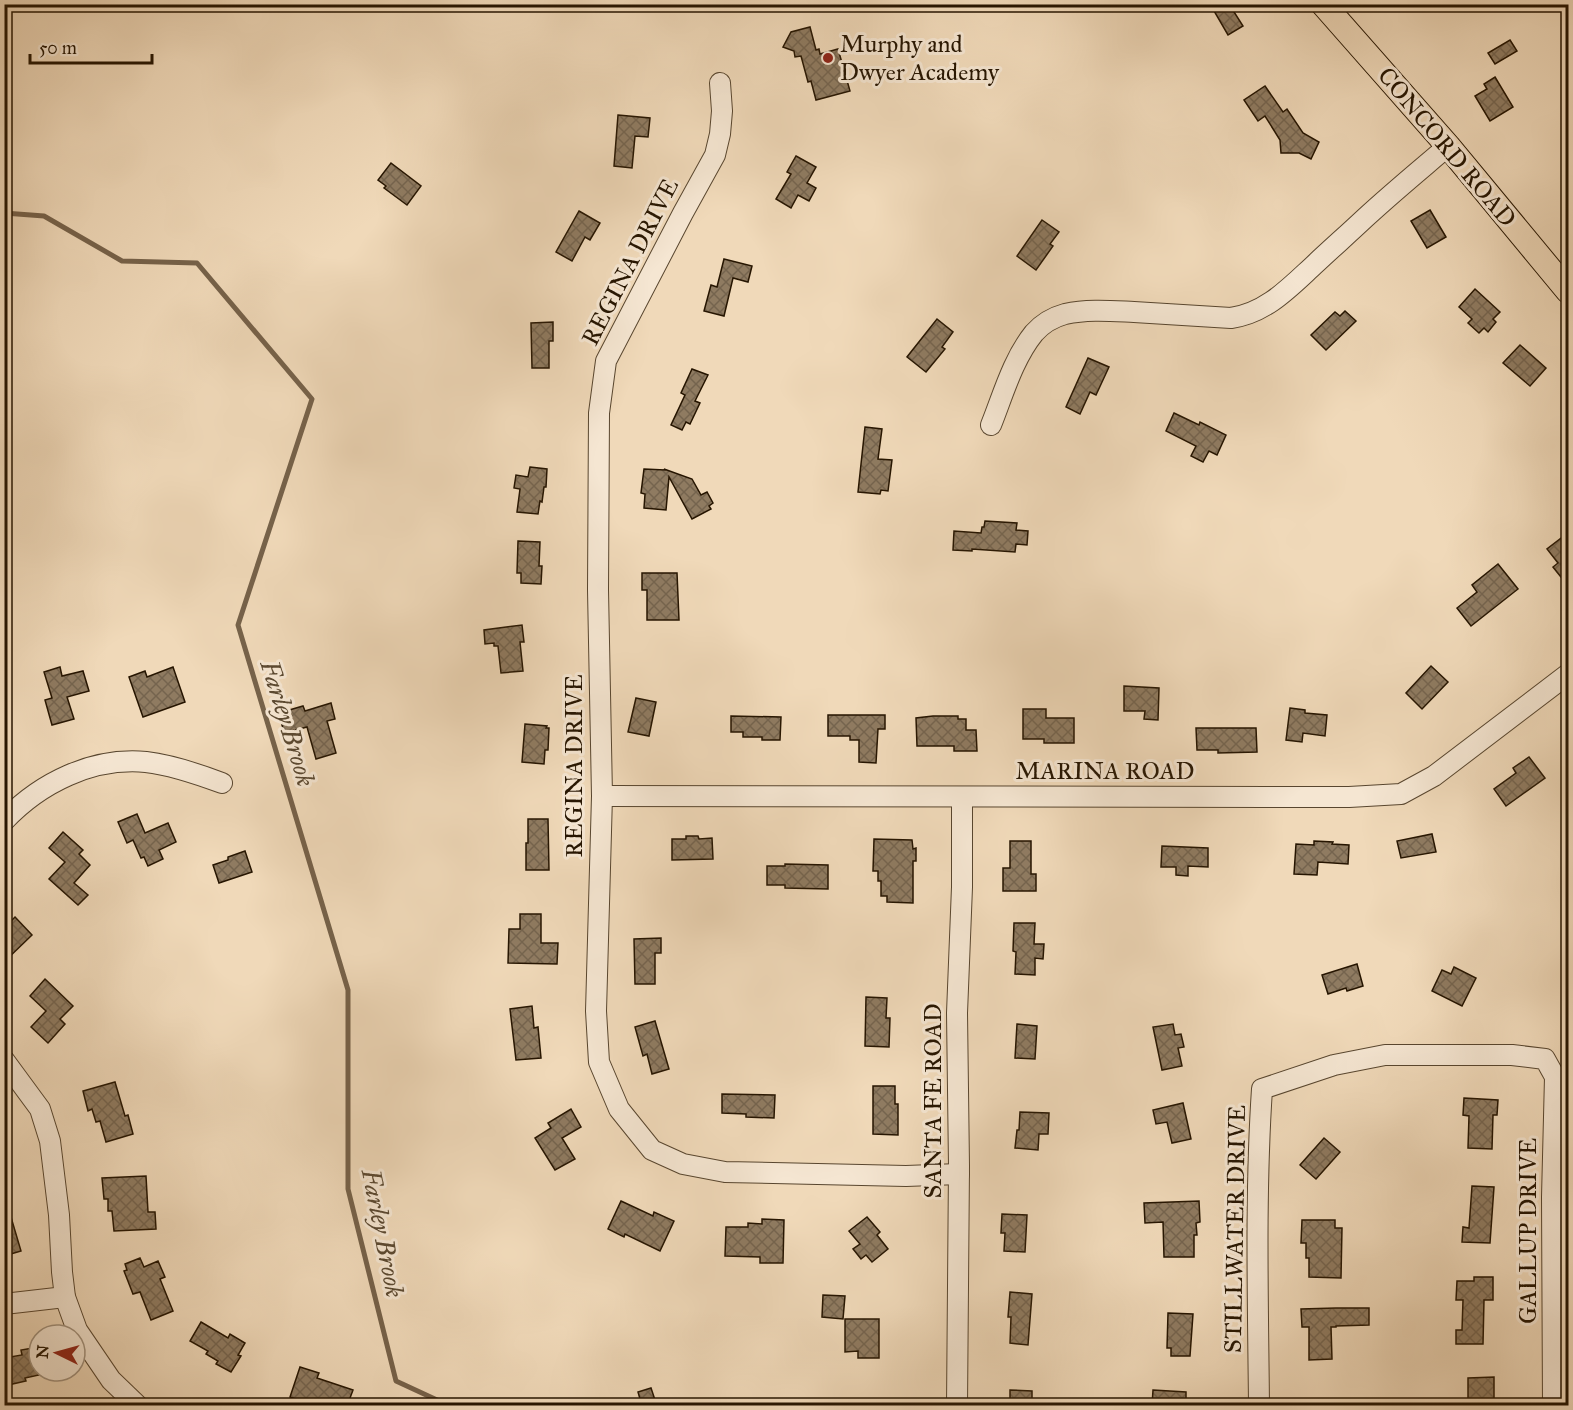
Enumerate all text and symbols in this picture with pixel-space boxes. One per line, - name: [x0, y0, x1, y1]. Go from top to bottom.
- scale bar: [30, 27, 152, 65]
- place label: Murphy and Dwyer Academy: [840, 29, 1000, 87]
- text: 50 m: [39, 37, 77, 59]
- marker: Murphy and Dwyer Academy: [821, 51, 835, 65]
- street label: CONCORD ROAD: [1371, 61, 1523, 233]
- street label: REGINA DRIVE: [575, 174, 685, 350]
- water label: Farley Brook: [253, 655, 322, 790]
- street label: REGINA DRIVE: [559, 674, 589, 858]
- street label: MARINA ROAD: [1015, 756, 1195, 786]
- street label: SANTA FE ROAD: [918, 1003, 948, 1199]
- street label: STILLWATER DRIVE: [1218, 1105, 1252, 1353]
- street label: GALLUP DRIVE: [1513, 1138, 1543, 1324]
- water label: Farley Brook: [355, 1165, 411, 1300]
- north arrow: [27, 1323, 87, 1383]
- text: N: [32, 1344, 53, 1359]

